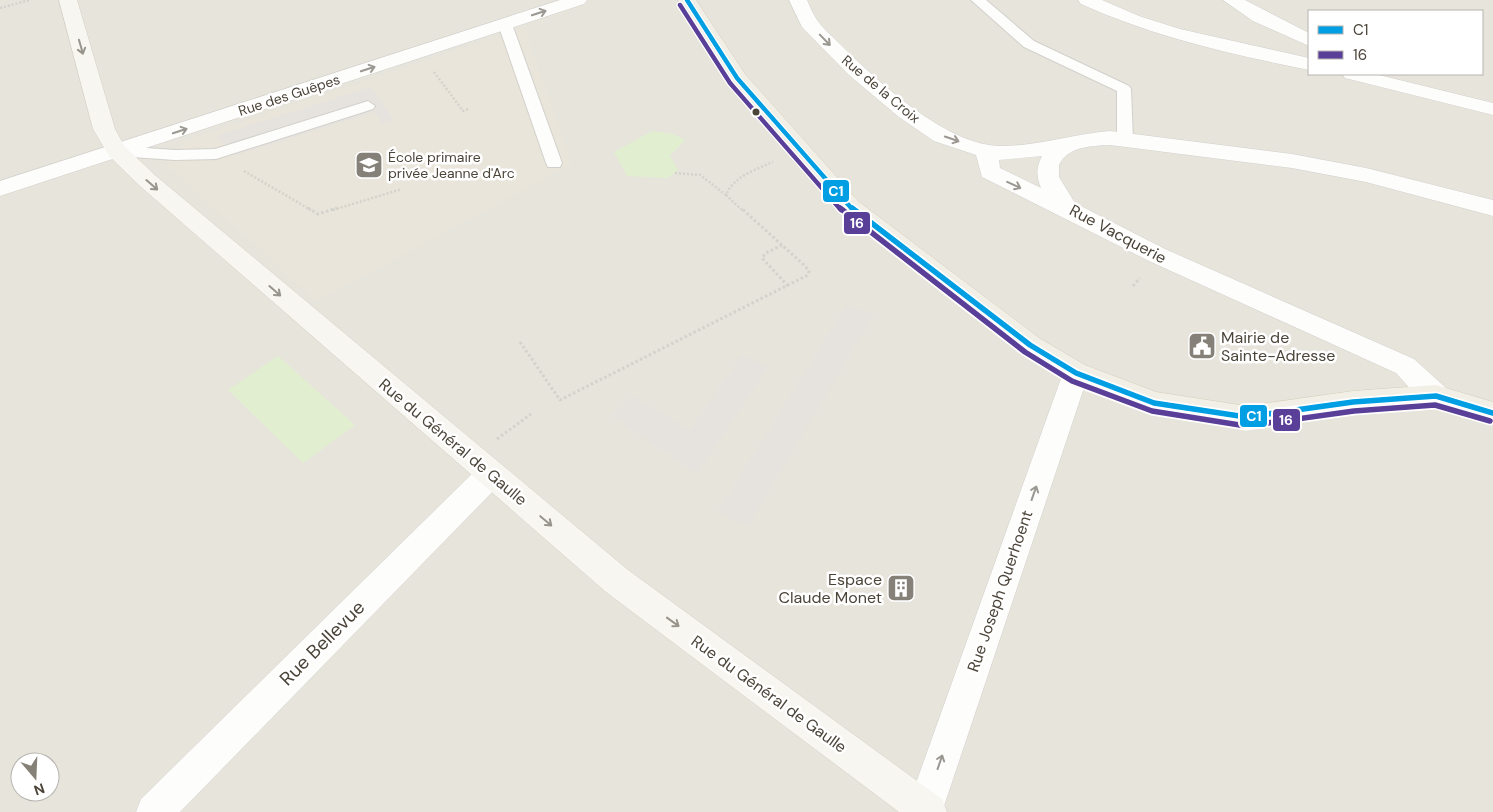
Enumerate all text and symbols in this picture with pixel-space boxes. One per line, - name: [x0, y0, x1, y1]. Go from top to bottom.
- one-way arrow: [531, 8, 546, 17]
- legend: [1308, 10, 1483, 75]
- text: C1: [1353, 20, 1368, 40]
- one-way arrow: [819, 33, 831, 46]
- one-way arrow: [76, 39, 86, 55]
- text: 16: [1353, 45, 1367, 65]
- street label: Rue de la Croix: [838, 51, 924, 127]
- one-way arrow: [360, 64, 375, 73]
- street label: Rue des Guêpes: [236, 70, 342, 120]
- unlabelled marker: [751, 107, 761, 117]
- one-way arrow: [172, 125, 188, 135]
- one-way arrow: [944, 135, 960, 145]
- place label: École primaire privée Jeanne d'Arc: [388, 148, 515, 182]
- school or university icon: École primaire privée Jeanne d'Arc: [354, 150, 384, 180]
- one-way arrow: [145, 179, 158, 190]
- line badge: C1: [822, 179, 850, 203]
- one-way arrow: [1006, 180, 1021, 190]
- text: C1: [828, 182, 844, 200]
- street label: Rue Vacquerie: [1066, 200, 1170, 268]
- line badge: 16: [843, 211, 871, 235]
- text: 16: [850, 214, 864, 232]
- one-way arrow: [269, 285, 282, 297]
- place label: Mairie de Sainte-Adresse: [1221, 327, 1335, 366]
- public building icon: Mairie de Sainte-Adresse: [1187, 331, 1217, 361]
- street label: Rue du Général de Gaulle: [375, 374, 531, 510]
- line badge: C1: [1239, 404, 1268, 428]
- text: C1: [1246, 407, 1262, 425]
- line badge: 16: [1272, 408, 1301, 432]
- text: 16: [1279, 411, 1293, 429]
- one-way arrow: [1030, 486, 1039, 502]
- street label: Rue Joseph Querhoent: [962, 507, 1038, 675]
- one-way arrow: [539, 515, 552, 526]
- place label: Espace Claude Monet: [778, 569, 882, 608]
- building icon: Espace Claude Monet: [886, 573, 916, 603]
- street label: Rue Bellevue: [274, 595, 370, 691]
- one-way arrow: [666, 617, 680, 627]
- street label: Rue du Général de Gaulle: [687, 631, 851, 757]
- north arrow: [10, 752, 60, 802]
- one-way arrow: [936, 755, 946, 771]
- text: N: [31, 779, 47, 799]

